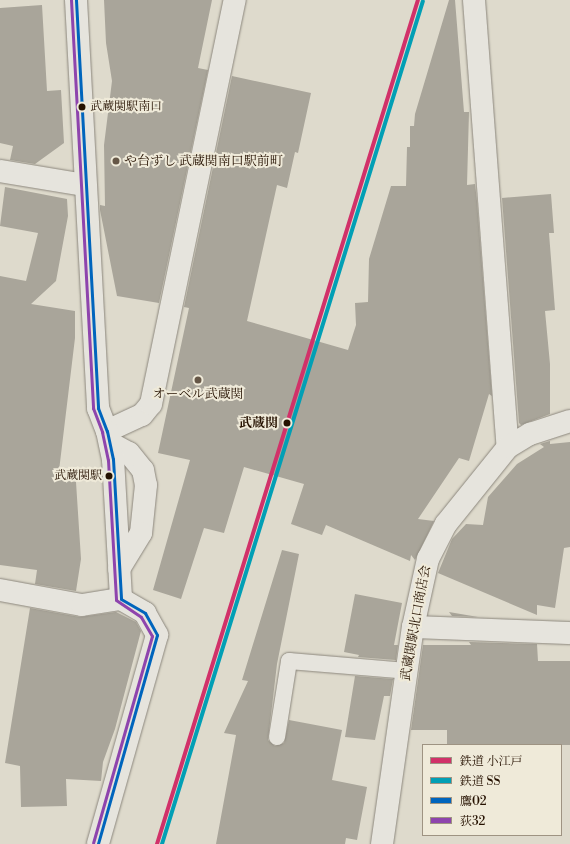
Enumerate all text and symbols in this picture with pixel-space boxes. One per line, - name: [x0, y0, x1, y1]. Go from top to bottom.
- place label: 武蔵関駅南口: [90, 100, 162, 114]
- marker: 武蔵関駅南口: [77, 102, 87, 112]
- place label: や台ずし 武蔵関南口駅前町: [124, 153, 283, 169]
- marker: や台ずし 武蔵関南口駅前町: [111, 156, 121, 166]
- marker: オーベル武蔵関: [193, 375, 203, 385]
- place label: オーベル武蔵関: [153, 386, 243, 402]
- place label: 武蔵関: [239, 415, 278, 431]
- marker: 武蔵関: [281, 417, 293, 429]
- place label: 武蔵関駅: [54, 469, 102, 483]
- marker: 武蔵関駅: [104, 471, 114, 481]
- street label: 武蔵関駅北口商店会: [398, 564, 434, 682]
- legend: [422, 744, 562, 836]
- text: 鉄道 小江戸: [460, 754, 522, 769]
- text: 鉄道 SS: [460, 774, 500, 789]
- text: 鷹02: [460, 794, 487, 809]
- text: 荻32: [460, 814, 485, 829]

